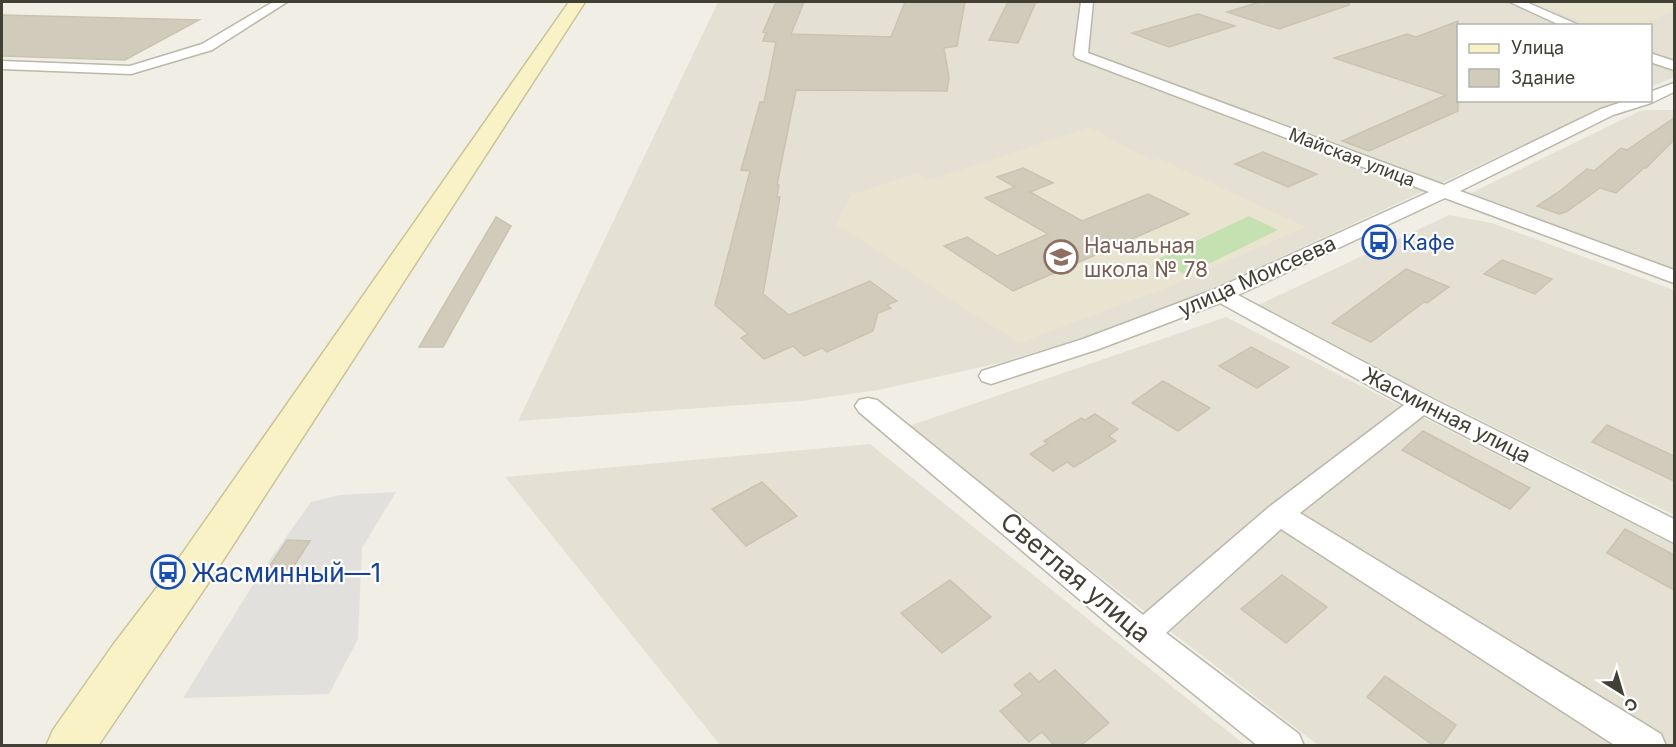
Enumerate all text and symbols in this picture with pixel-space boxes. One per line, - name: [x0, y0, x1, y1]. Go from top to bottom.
- legend: [1457, 24, 1652, 102]
- text: Улица: [1511, 37, 1564, 58]
- text: Здание: [1511, 67, 1575, 88]
- street label: Майская улица: [1286, 123, 1418, 191]
- bus stop icon: Кафе: [1361, 224, 1397, 260]
- street label: улица Моисеева: [1174, 230, 1340, 322]
- place label: Кафе: [1402, 230, 1455, 255]
- place label: Начальная школа № 78: [1084, 233, 1208, 282]
- school or university icon: Начальная школа № 78: [1043, 239, 1079, 275]
- street label: Жасминная улица: [1359, 362, 1535, 468]
- street label: Светлая улица: [995, 505, 1157, 649]
- bus stop icon: Жасминный—1: [150, 554, 186, 590]
- place label: Жасминный—1: [191, 557, 381, 588]
- north arrow: [1592, 663, 1652, 723]
- text: С: [1620, 693, 1642, 717]

